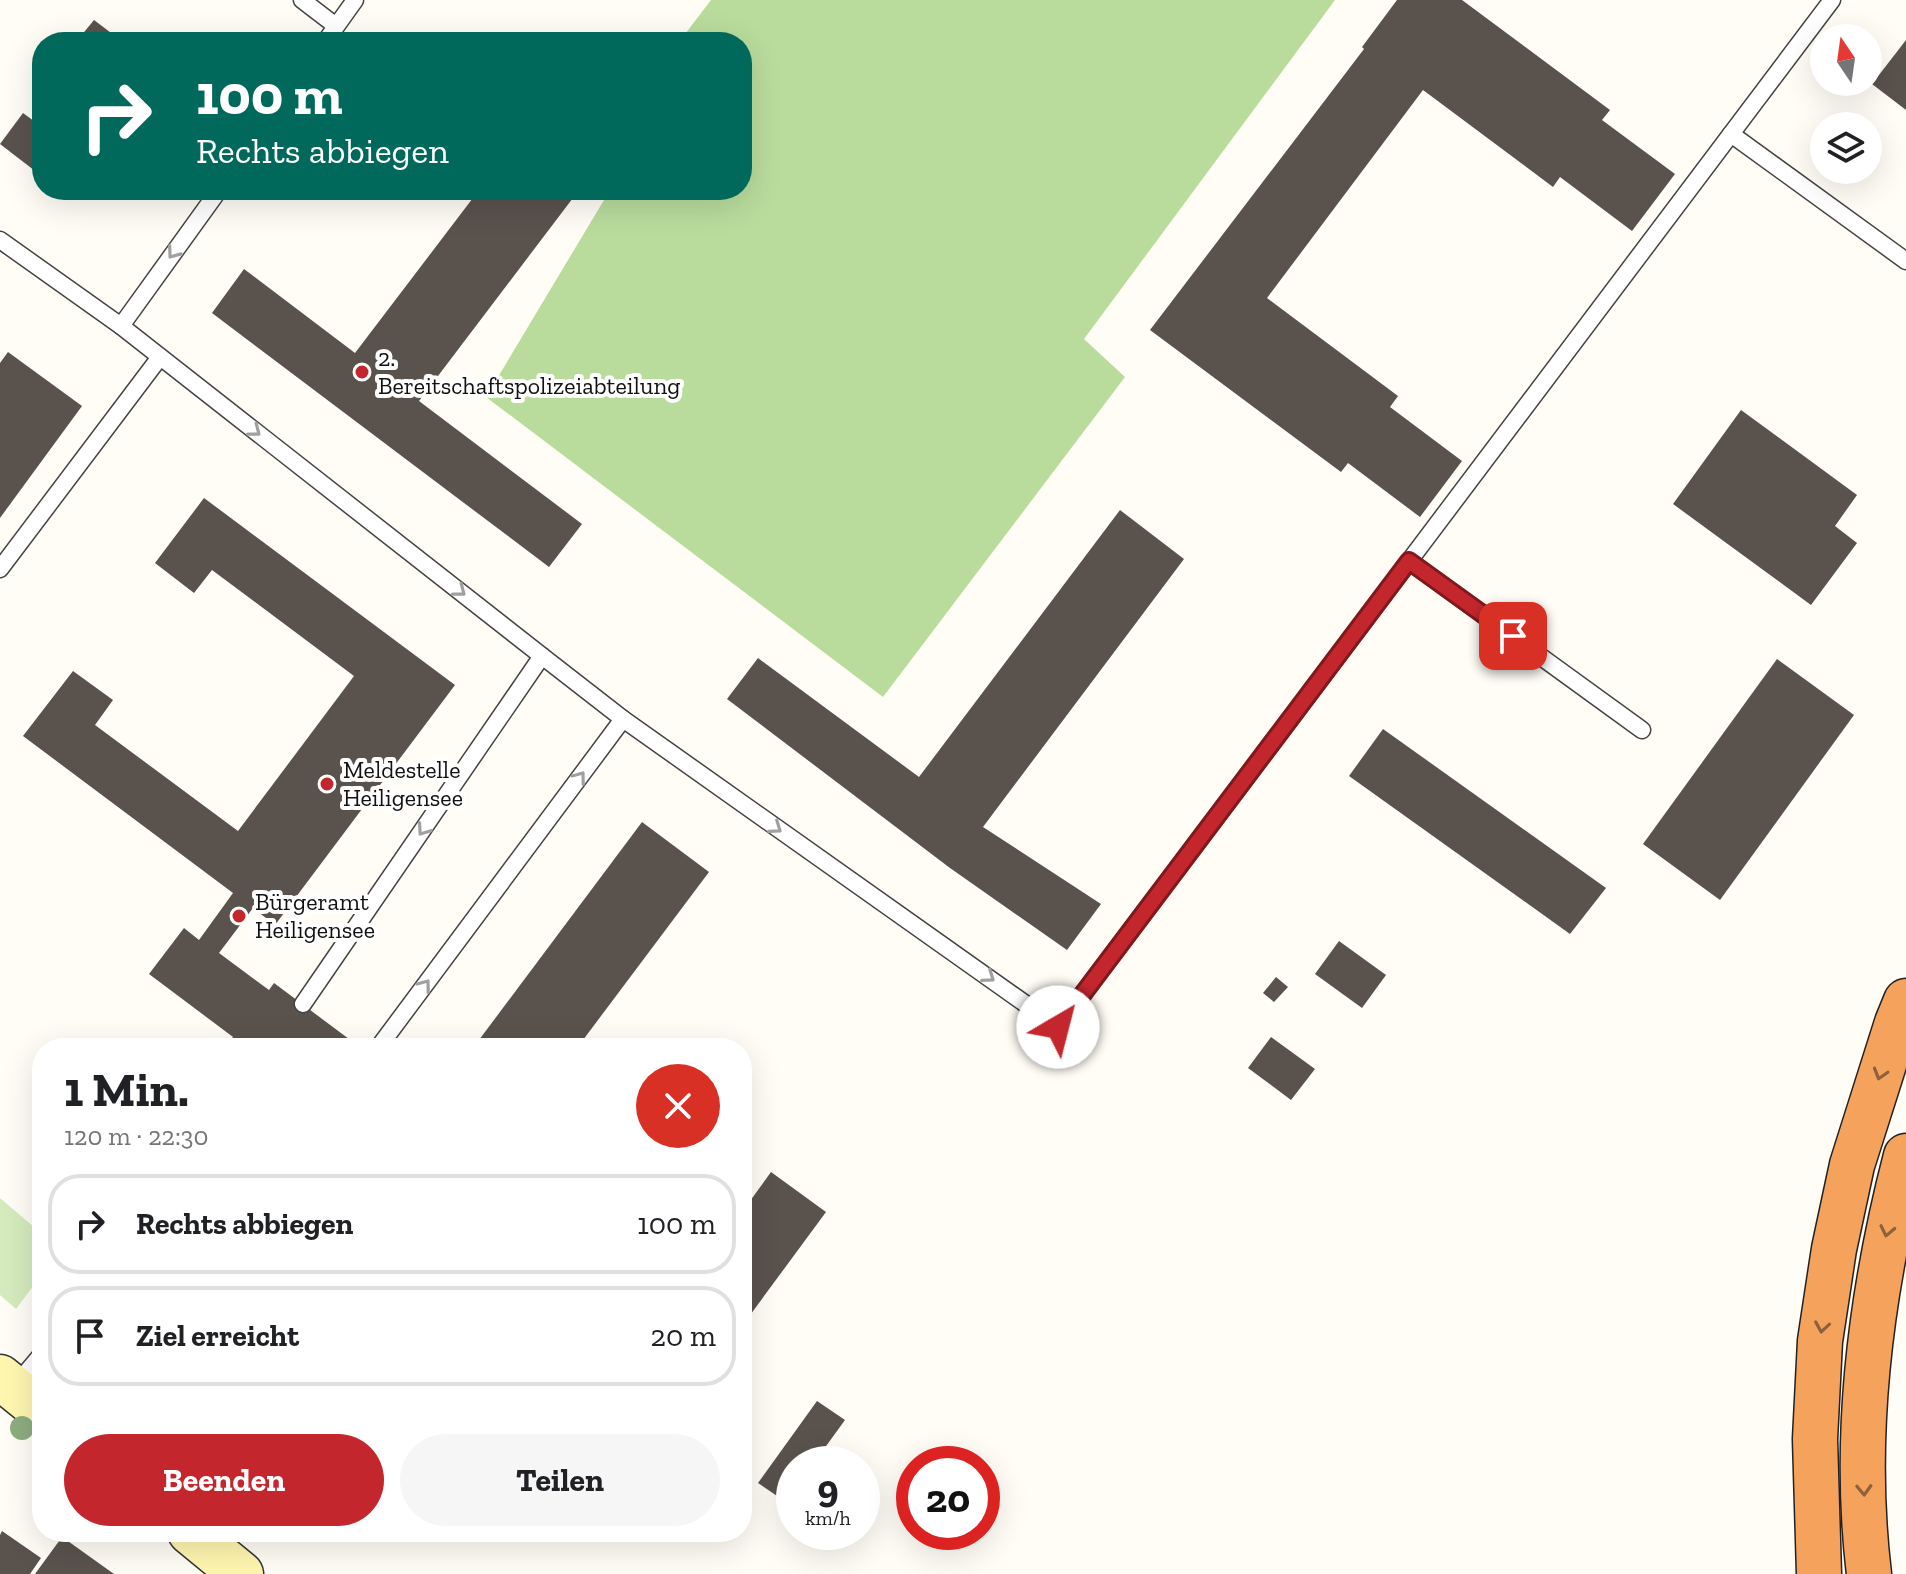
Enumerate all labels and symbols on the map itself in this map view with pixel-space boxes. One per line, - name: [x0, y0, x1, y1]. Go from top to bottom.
- north arrow: [1810, 24, 1882, 96]
- one-way arrow: [169, 245, 183, 259]
- place label: 2. Bereitschaftspolizeiabteilung: [378, 343, 680, 400]
- marker: 2. Bereitschaftspolizeiabteilung: [353, 363, 371, 381]
- one-way arrow: [246, 422, 261, 436]
- one-way arrow: [451, 582, 466, 596]
- pin: [1479, 602, 1547, 670]
- place label: Meldestelle Heiligensee: [343, 755, 463, 812]
- one-way arrow: [570, 771, 584, 785]
- marker: Meldestelle Heiligensee: [318, 775, 336, 793]
- one-way arrow: [768, 818, 782, 832]
- one-way arrow: [418, 821, 433, 835]
- place label: Bürgeramt Heiligensee: [255, 887, 375, 944]
- marker: Bürgeramt Heiligensee: [230, 907, 248, 925]
- one-way arrow: [980, 968, 994, 982]
- one-way arrow: [415, 980, 430, 994]
- position arrow: [1016, 985, 1100, 1069]
- one-way arrow: [1874, 1067, 1890, 1081]
- one-way arrow: [1879, 1224, 1896, 1238]
- one-way arrow: [1814, 1320, 1831, 1334]
- speed limit sign: 20: [896, 1446, 1000, 1550]
- one-way arrow: [1856, 1484, 1873, 1497]

